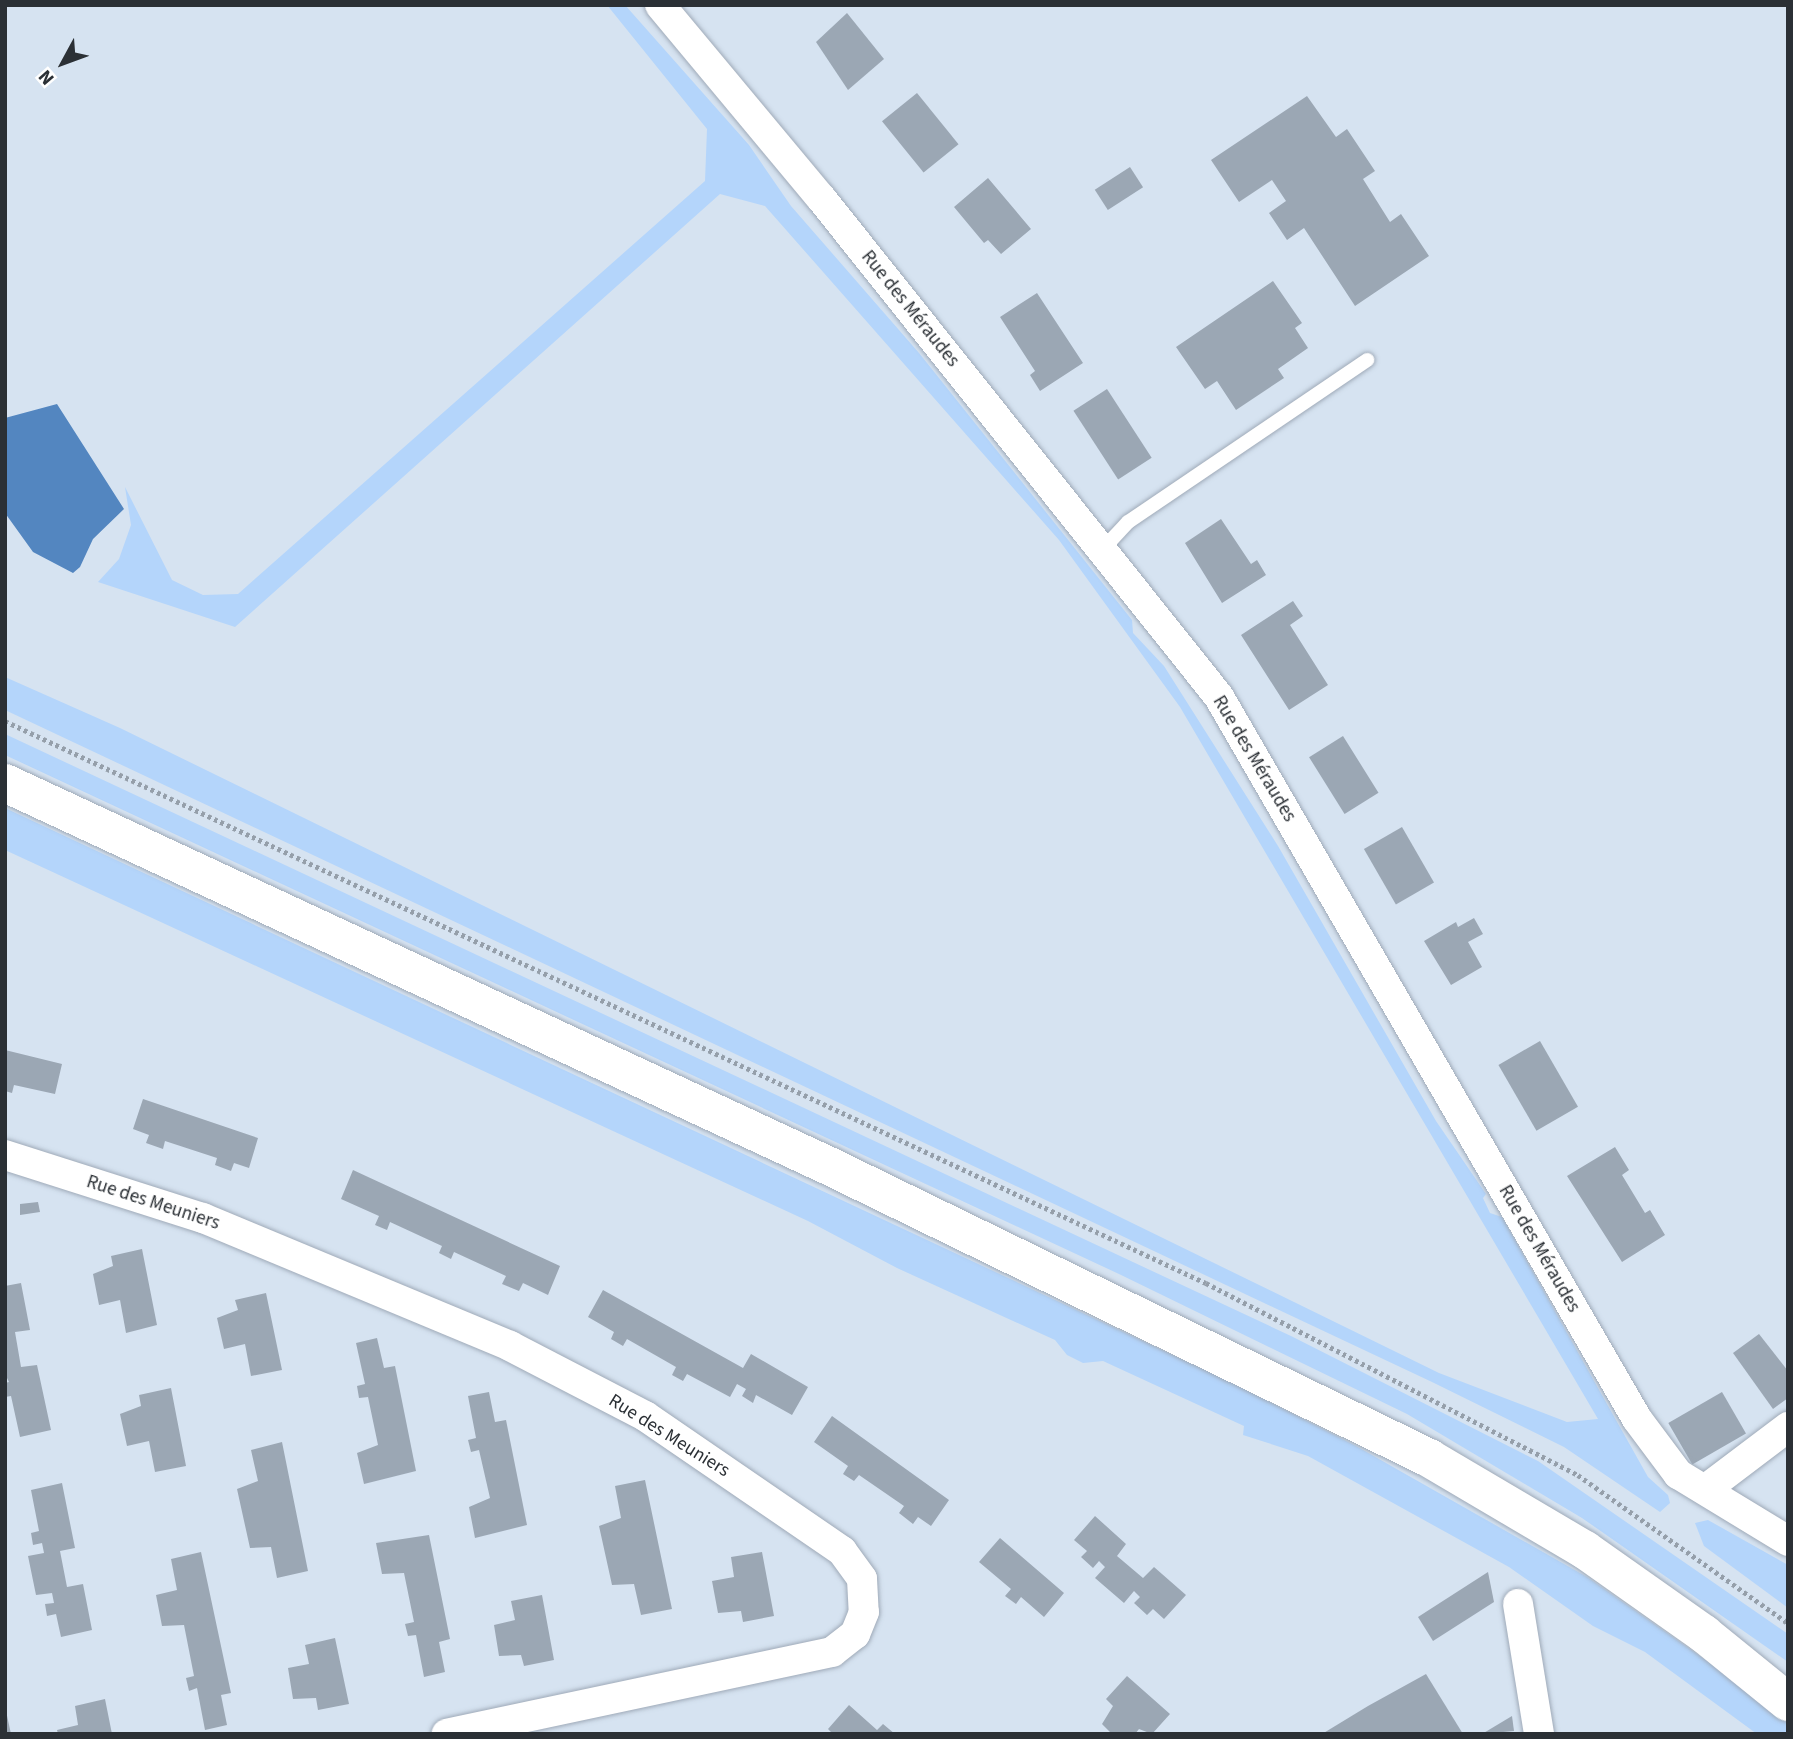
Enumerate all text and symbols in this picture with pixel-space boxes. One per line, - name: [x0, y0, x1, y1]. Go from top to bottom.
- north arrow: [28, 28, 98, 98]
- text: N: [32, 63, 61, 91]
- street label: Rue des Méraudes: [856, 246, 964, 372]
- street label: Rue des Méraudes: [1207, 692, 1301, 826]
- street label: Rue des Meuniers: [84, 1171, 222, 1235]
- street label: Rue des Méraudes: [1493, 1181, 1585, 1317]
- street label: Rue des Meuniers: [604, 1390, 734, 1482]

